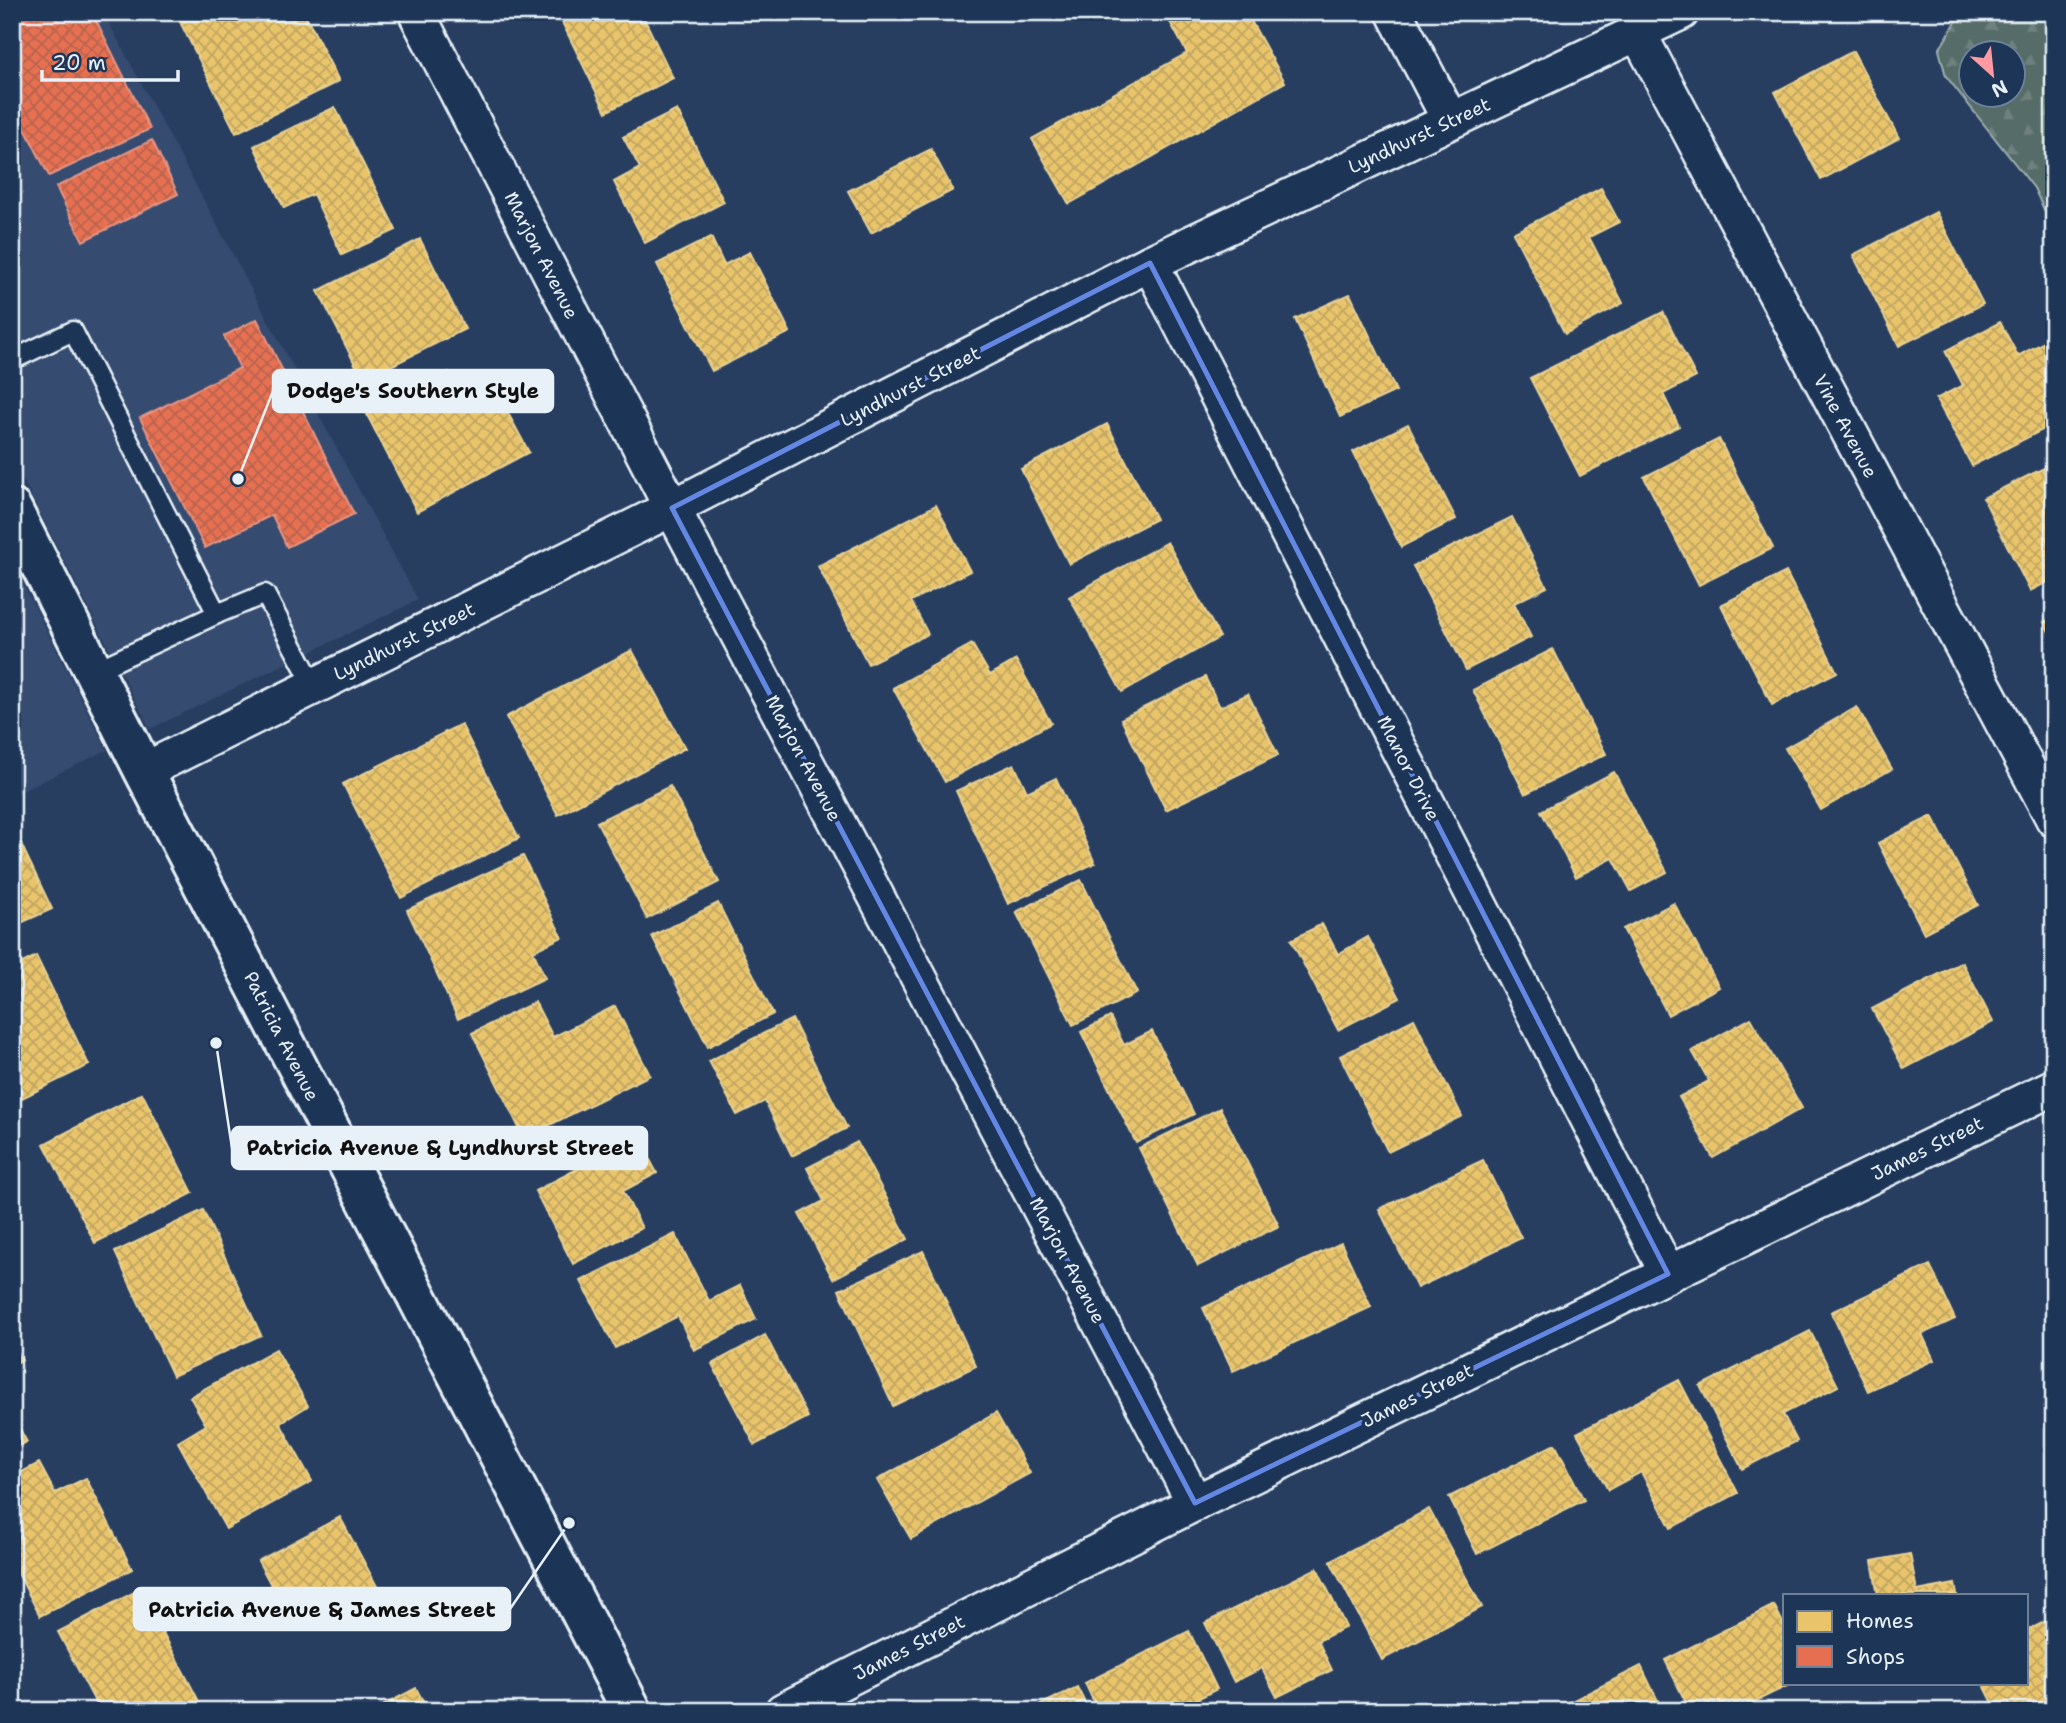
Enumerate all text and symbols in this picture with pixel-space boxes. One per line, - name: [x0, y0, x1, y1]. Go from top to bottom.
- scale bar: [42, 38, 178, 82]
- north arrow: [1958, 38, 2028, 108]
- text: 20 m: [52, 49, 106, 77]
- text: N: [1987, 74, 2012, 103]
- street label: Lyndhurst Street: [1344, 92, 1494, 179]
- street label: Marjon Avenue: [499, 187, 584, 323]
- street label: Lyndhurst Street: [836, 340, 985, 433]
- callout: Dodge's Southern Style: [273, 370, 553, 412]
- street label: Vine Avenue: [1808, 370, 1883, 482]
- text: Dodge's Southern Style: [287, 377, 539, 405]
- street label: Lyndhurst Street: [329, 596, 479, 687]
- street label: Marjon Avenue: [760, 691, 847, 826]
- street label: Manor Drive: [1371, 711, 1446, 825]
- street label: Patricia Avenue: [238, 967, 325, 1105]
- street label: James Street: [1867, 1111, 1987, 1186]
- callout: Patricia Avenue & Lyndhurst Street: [232, 1127, 647, 1169]
- text: Patricia Avenue & Lyndhurst Street: [246, 1134, 634, 1162]
- street label: Marjon Avenue: [1024, 1193, 1111, 1328]
- street label: James Street: [1357, 1358, 1477, 1433]
- callout: Patricia Avenue & James Street: [134, 1588, 510, 1630]
- legend: [1783, 1594, 2028, 1684]
- text: Patricia Avenue & James Street: [148, 1596, 496, 1624]
- text: Homes: [1846, 1607, 1914, 1635]
- street label: James Street: [849, 1609, 969, 1686]
- text: Shops: [1846, 1643, 1905, 1671]

